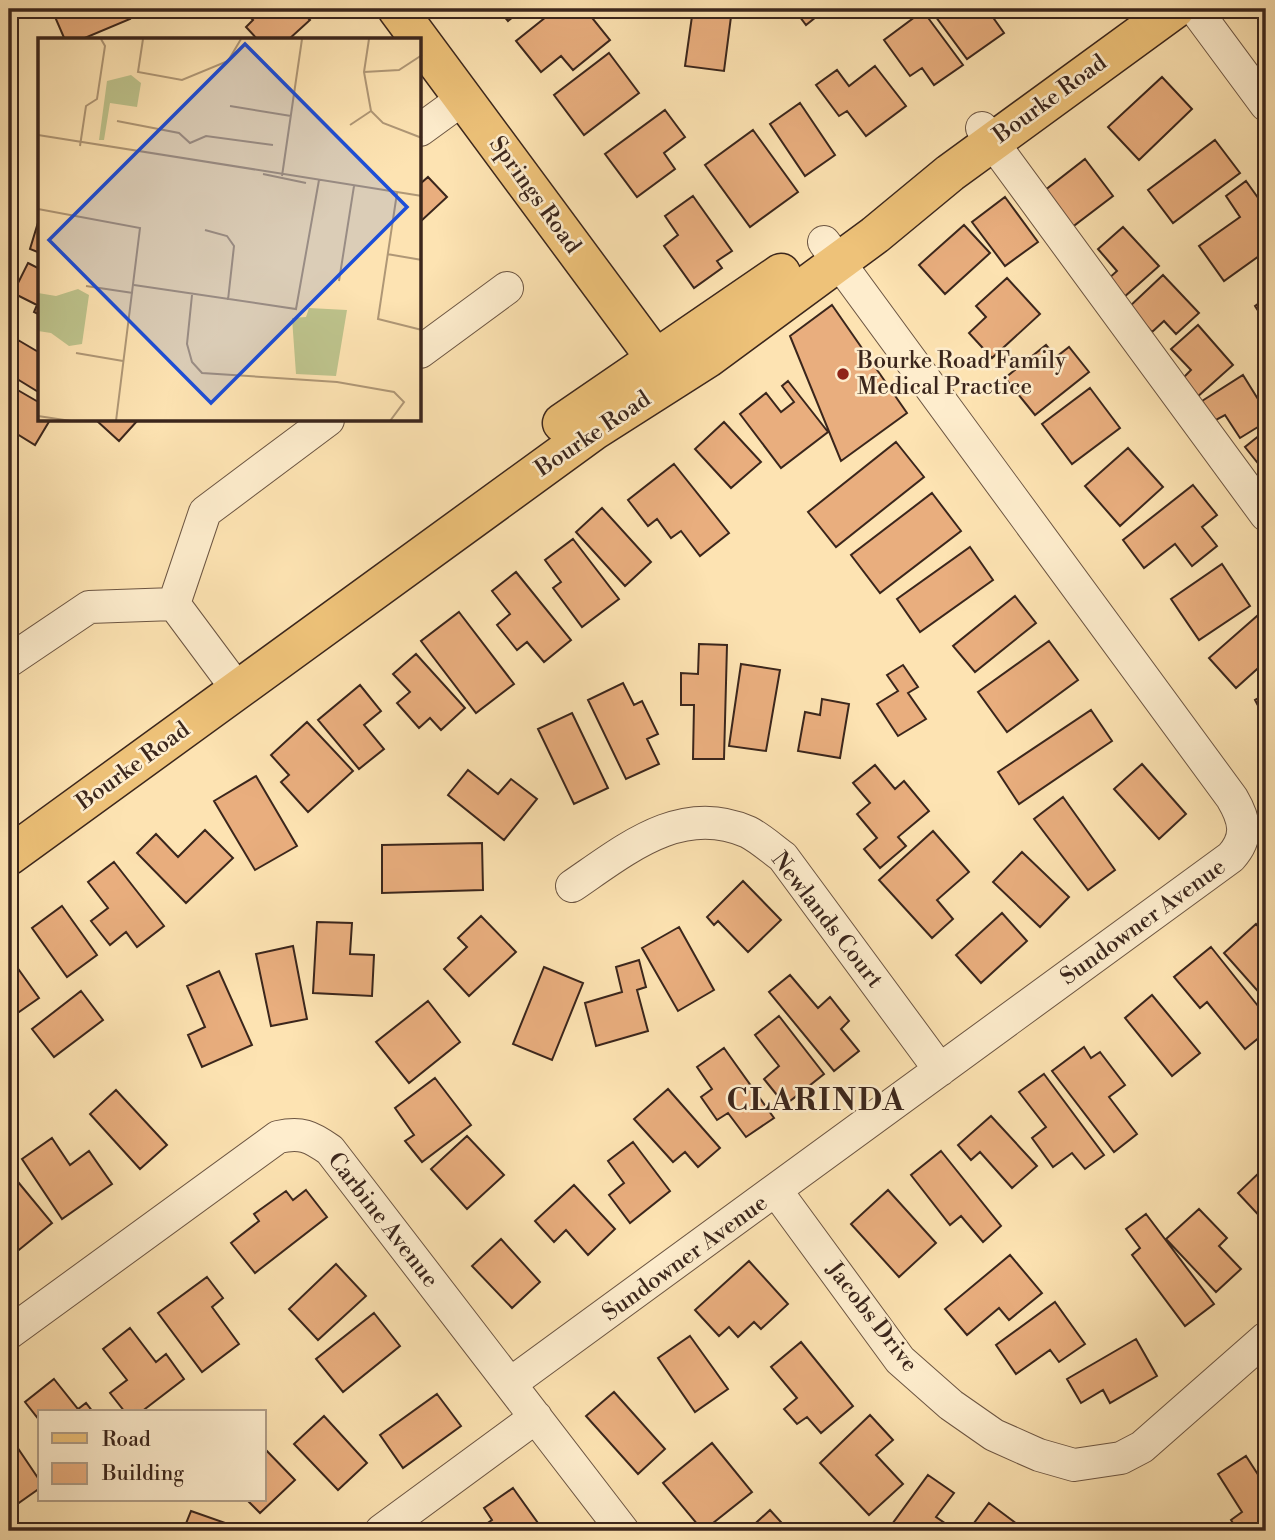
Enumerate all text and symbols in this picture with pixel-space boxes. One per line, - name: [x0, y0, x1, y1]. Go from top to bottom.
- inset map: [38, 38, 422, 422]
- street label: Bourke Road: [987, 48, 1112, 150]
- street label: Springs Road: [483, 131, 587, 259]
- place label: Bourke Road Family Medical Practice: [856, 347, 1067, 401]
- marker: Bourke Road Family Medical Practice: [835, 366, 851, 382]
- street label: Bourke Road: [529, 385, 656, 483]
- street label: Bourke Road: [70, 715, 195, 817]
- street label: Newlands Court: [765, 846, 889, 994]
- street label: Sundowner Avenue: [1055, 853, 1231, 991]
- district label: CLARINDA: [726, 1082, 906, 1120]
- street label: Carbine Avenue: [322, 1147, 444, 1293]
- street label: Sundowner Avenue: [597, 1189, 773, 1327]
- street label: Jacobs Drive: [820, 1255, 924, 1378]
- legend: [38, 1410, 266, 1502]
- text: Road: [102, 1427, 151, 1453]
- text: Building: [101, 1461, 184, 1487]

